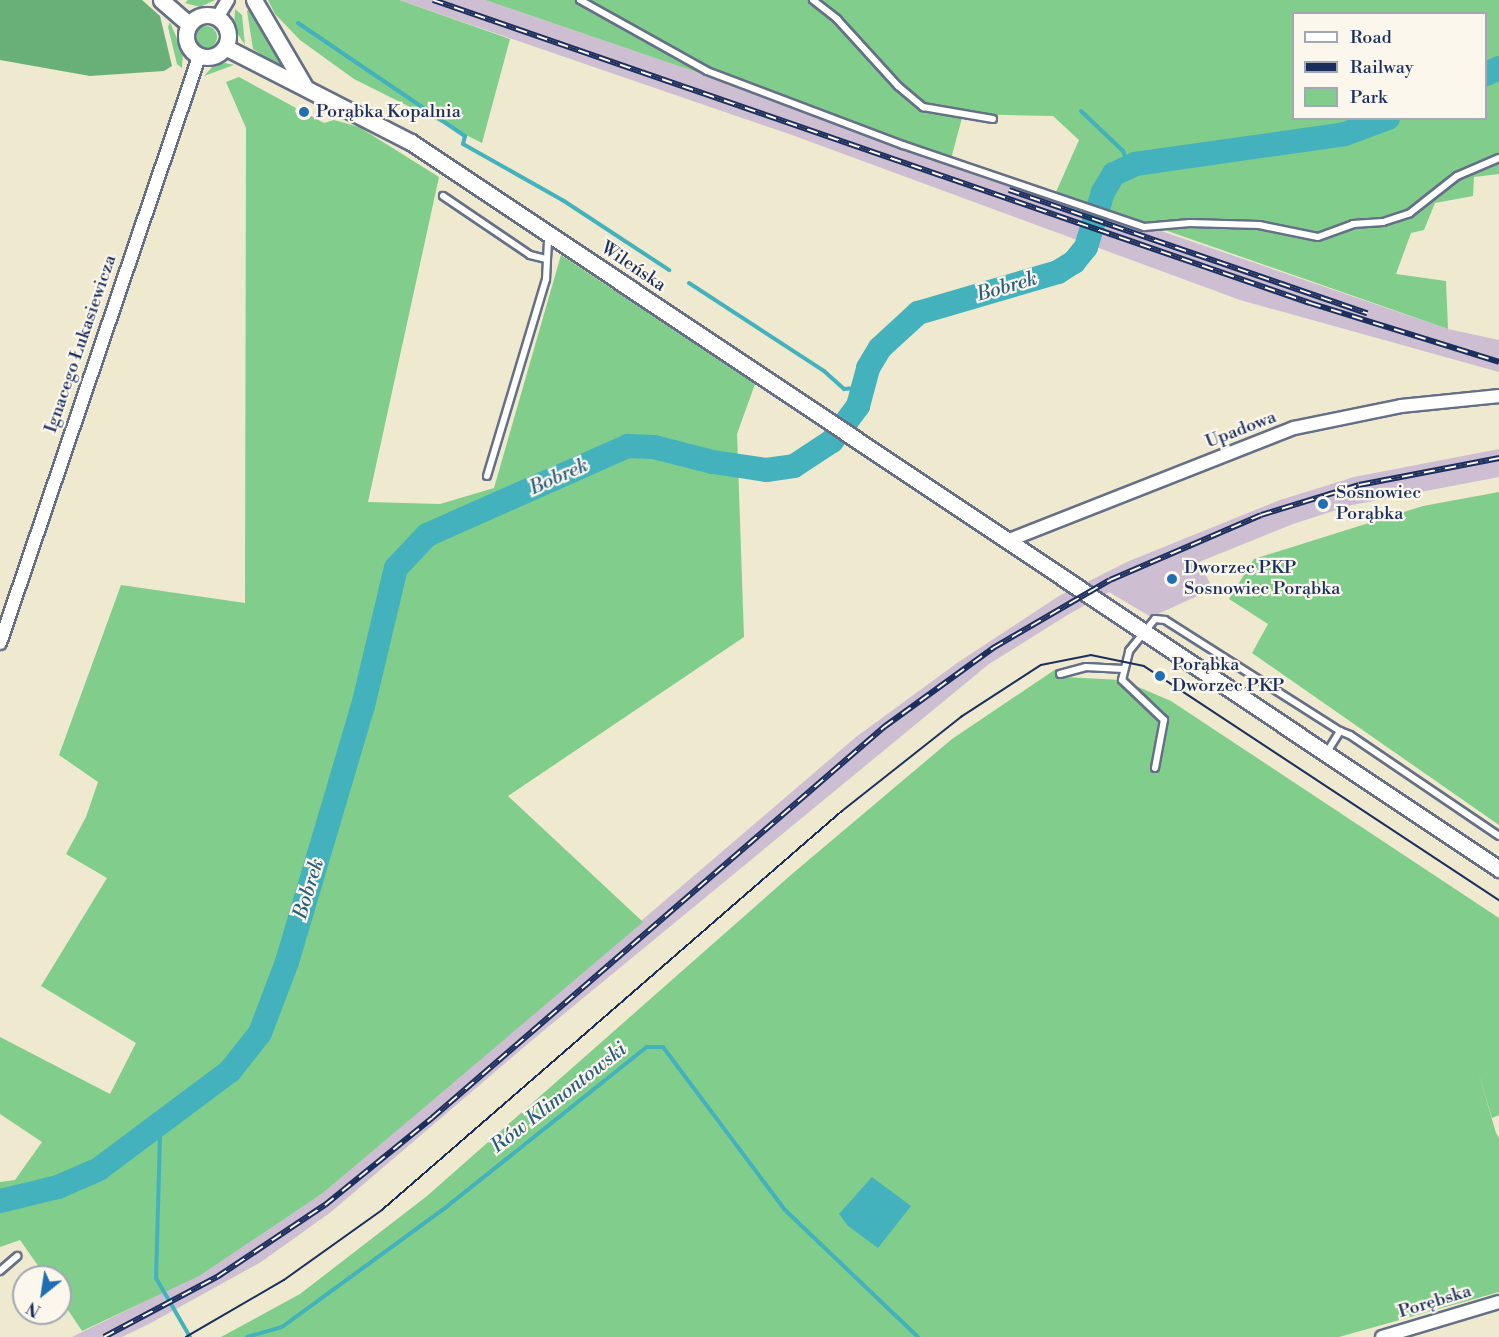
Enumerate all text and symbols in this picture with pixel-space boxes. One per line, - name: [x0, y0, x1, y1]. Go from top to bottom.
- legend: [1292, 12, 1487, 120]
- text: Road: [1350, 26, 1392, 49]
- text: Railway: [1350, 56, 1413, 79]
- text: Park: [1350, 86, 1387, 109]
- place label: Porąbka Kopalnia: [316, 101, 461, 123]
- marker: Porąbka Kopalnia: [297, 105, 311, 119]
- street label: Wileńska: [596, 237, 670, 297]
- street label: Ignacego Łukasiewicza: [40, 252, 122, 436]
- water label: Bobrek: [974, 267, 1040, 307]
- street label: Upadowa: [1203, 407, 1279, 453]
- water label: Bobrek: [526, 453, 592, 501]
- place label: Sosnowiec Porąbka: [1336, 483, 1421, 526]
- marker: Sosnowiec Porąbka: [1314, 495, 1332, 513]
- place label: Dworzec PKP Sosnowiec Porąbka: [1184, 558, 1340, 600]
- marker: Dworzec PKP Sosnowiec Porąbka: [1165, 572, 1179, 586]
- place label: Porąbka Dworzec PKP: [1172, 655, 1284, 698]
- marker: Porąbka Dworzec PKP: [1153, 669, 1167, 683]
- water label: Bobrek: [288, 856, 330, 922]
- water label: Rów Klimontowski: [486, 1038, 632, 1158]
- north arrow: [12, 1265, 72, 1325]
- street label: Porębska: [1396, 1281, 1474, 1323]
- text: N: [24, 1297, 44, 1321]

